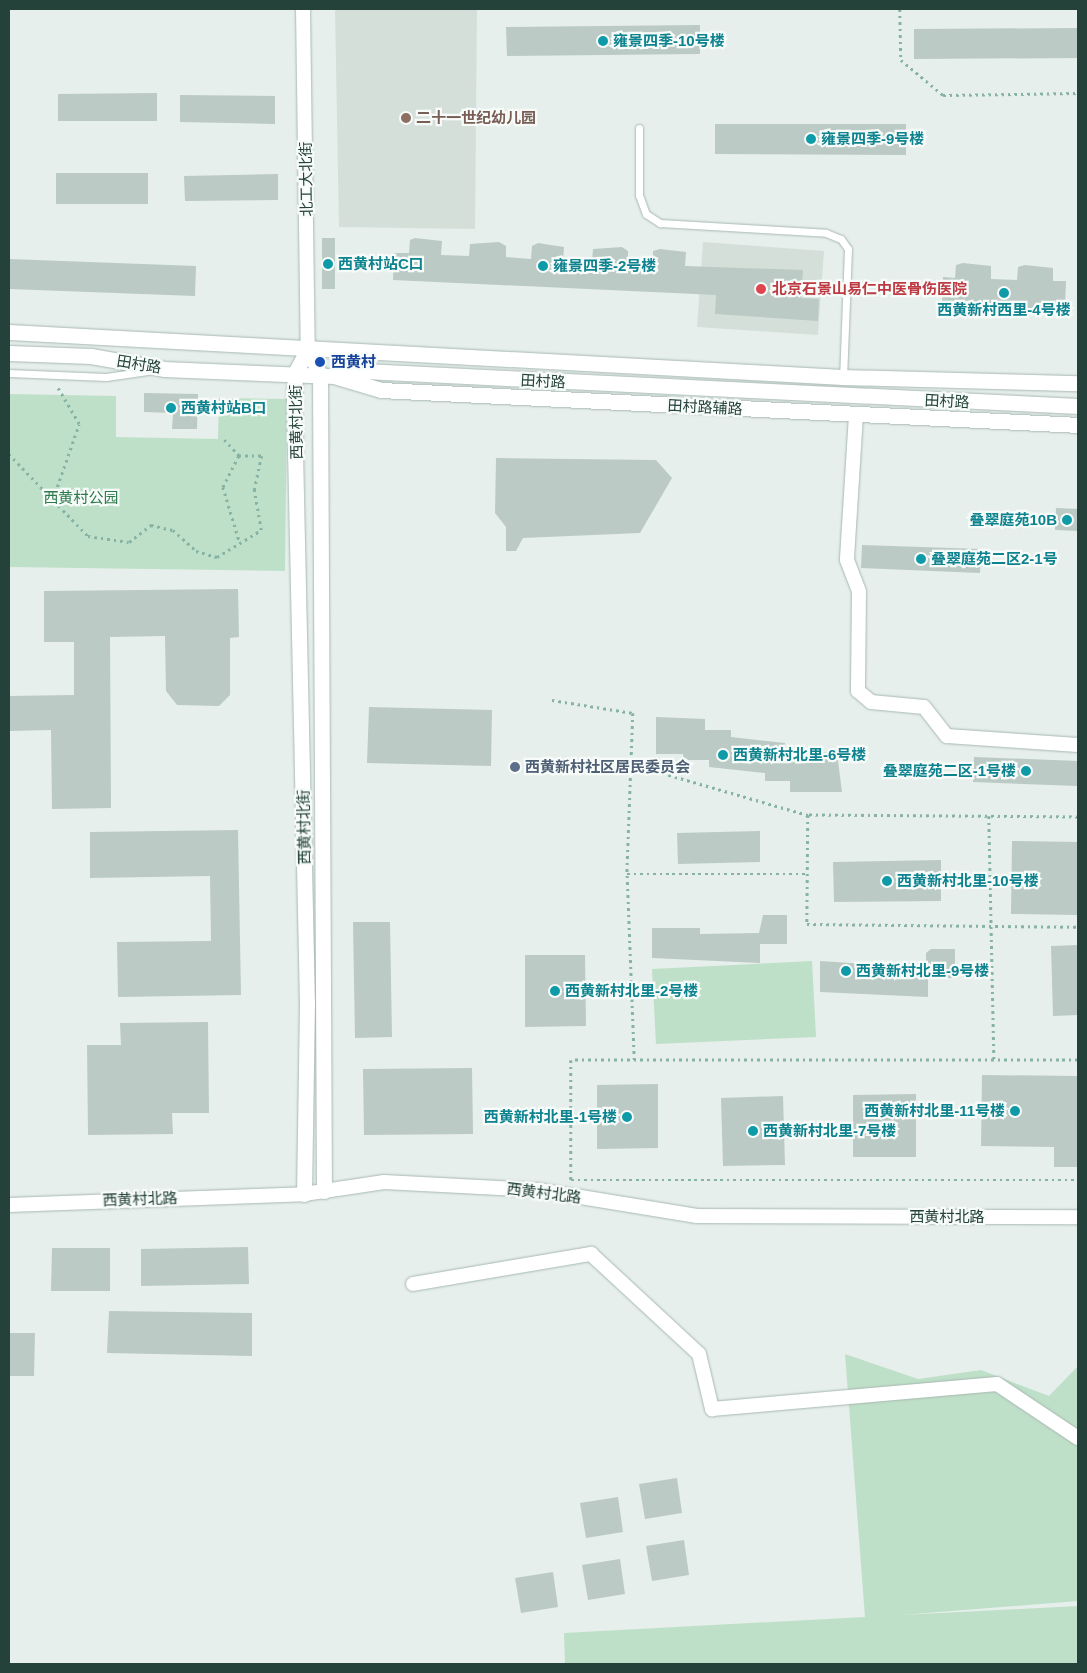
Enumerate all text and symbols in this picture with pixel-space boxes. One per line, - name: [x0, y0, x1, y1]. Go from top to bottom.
- place label: 雍景四季-10号楼: [613, 32, 725, 50]
- marker: 雍景四季-10号楼: [597, 35, 609, 47]
- place label: 二十一世纪幼儿园: [416, 109, 536, 127]
- marker: 二十一世纪幼儿园: [400, 112, 412, 124]
- place label: 雍景四季-9号楼: [821, 130, 924, 148]
- marker: 雍景四季-9号楼: [805, 133, 817, 145]
- street label: 北工大北街: [296, 141, 316, 217]
- place label: 西黄村站C口: [338, 255, 424, 273]
- place label: 雍景四季-2号楼: [553, 257, 656, 275]
- marker: 西黄村站C口: [322, 258, 334, 270]
- marker: 雍景四季-2号楼: [537, 260, 549, 272]
- place label: 北京石景山易仁中医骨伤医院: [772, 280, 967, 298]
- marker: 北京石景山易仁中医骨伤医院: [754, 282, 768, 296]
- marker: 西黄新村西里-4号楼: [998, 287, 1010, 299]
- place label: 西黄新村西里-4号楼: [937, 301, 1071, 319]
- street label: 田村路: [115, 352, 163, 376]
- place label: 西黄村: [331, 353, 376, 371]
- marker: 西黄村: [313, 355, 327, 369]
- street label: 田村路: [520, 371, 566, 391]
- street label: 西黄村北街: [286, 384, 306, 460]
- street label: 田村路: [924, 391, 970, 411]
- street label: 田村路辅路: [667, 396, 743, 418]
- place label: 西黄村站B口: [181, 399, 267, 417]
- marker: 西黄村站B口: [165, 402, 177, 414]
- park label: 西黄村公园: [44, 489, 118, 507]
- place label: 叠翠庭苑10B: [969, 511, 1057, 529]
- marker: 叠翠庭苑10B: [1061, 514, 1073, 526]
- place label: 叠翠庭苑二区2-1号: [931, 550, 1058, 568]
- marker: 叠翠庭苑二区2-1号: [915, 553, 927, 565]
- place label: 西黄新村北里-6号楼: [733, 746, 866, 764]
- marker: 西黄新村北里-6号楼: [717, 749, 729, 761]
- place label: 西黄新村社区居民委员会: [525, 758, 690, 776]
- marker: 西黄新村社区居民委员会: [509, 761, 521, 773]
- place label: 叠翠庭苑二区-1号楼: [883, 762, 1016, 780]
- marker: 叠翠庭苑二区-1号楼: [1020, 765, 1032, 777]
- street label: 西黄村北街: [294, 789, 314, 865]
- place label: 西黄新村北里-10号楼: [897, 872, 1039, 890]
- marker: 西黄新村北里-10号楼: [881, 875, 893, 887]
- place label: 西黄新村北里-9号楼: [856, 962, 989, 980]
- marker: 西黄新村北里-9号楼: [840, 965, 852, 977]
- place label: 西黄新村北里-2号楼: [565, 982, 698, 1000]
- marker: 西黄新村北里-2号楼: [549, 985, 561, 997]
- place label: 西黄新村北里-11号楼: [864, 1102, 1005, 1120]
- marker: 西黄新村北里-11号楼: [1009, 1105, 1021, 1117]
- place label: 西黄新村北里-1号楼: [484, 1108, 617, 1126]
- marker: 西黄新村北里-1号楼: [621, 1111, 633, 1123]
- place label: 西黄新村北里-7号楼: [763, 1122, 896, 1140]
- marker: 西黄新村北里-7号楼: [747, 1125, 759, 1137]
- street label: 西黄村北路: [506, 1179, 582, 1207]
- street label: 西黄村北路: [102, 1189, 178, 1209]
- street label: 西黄村北路: [910, 1208, 984, 1226]

